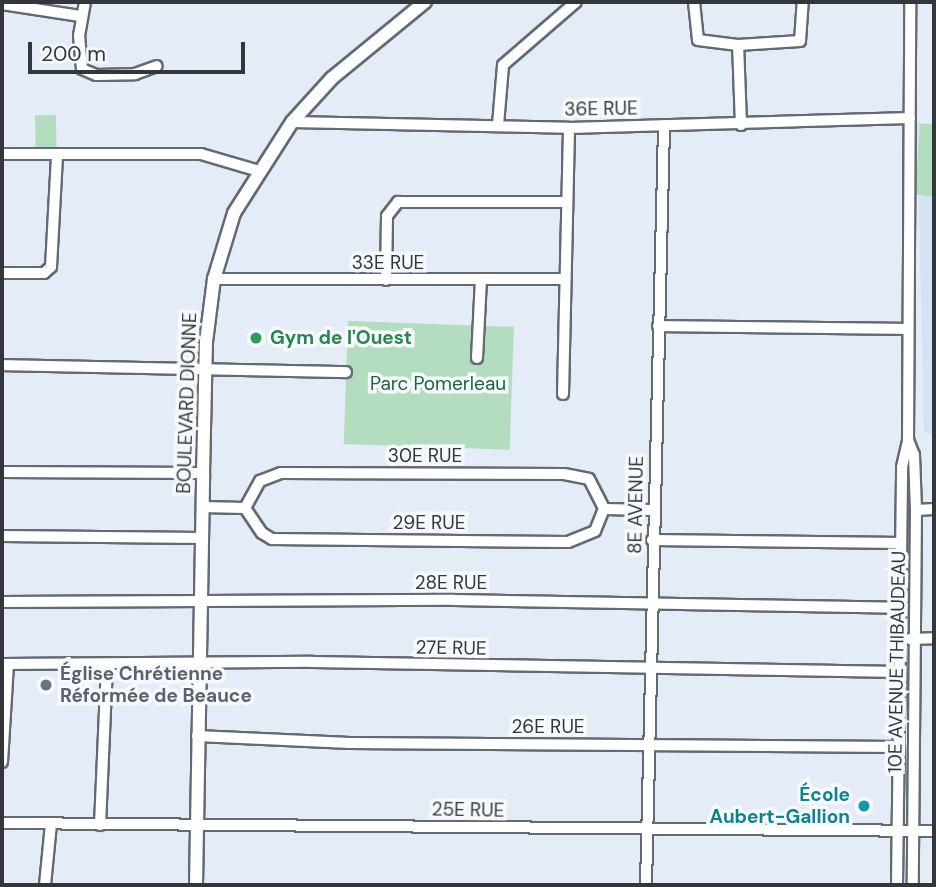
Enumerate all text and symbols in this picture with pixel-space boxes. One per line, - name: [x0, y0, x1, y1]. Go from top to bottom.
- scale bar: [32, 28, 248, 72]
- text: 200 m: [41, 40, 106, 68]
- street label: 36E RUE: [564, 97, 638, 121]
- street label: 33E RUE: [352, 252, 424, 274]
- street label: BOULEVARD DIONNE: [172, 312, 202, 494]
- place label: Gym de l'Ouest: [270, 327, 412, 349]
- marker: Gym de l'Ouest: [248, 330, 264, 346]
- park label: Parc Pomerleau: [370, 373, 506, 395]
- street label: 30E RUE: [388, 445, 462, 467]
- street label: 8E AVENUE: [624, 456, 648, 554]
- street label: 29E RUE: [393, 512, 465, 534]
- street label: 10E AVENUE THIBAUDEAU: [884, 551, 910, 773]
- street label: 28E RUE: [415, 572, 487, 594]
- street label: 27E RUE: [415, 636, 487, 660]
- place label: Église Chrétienne Réformée de Beauce: [60, 663, 252, 707]
- marker: Église Chrétienne Réformée de Beauce: [38, 677, 54, 693]
- street label: 26E RUE: [511, 716, 585, 738]
- place label: École Aubert-Gallion: [710, 784, 850, 828]
- street label: 25E RUE: [431, 798, 505, 822]
- marker: École Aubert-Gallion: [856, 798, 872, 814]

